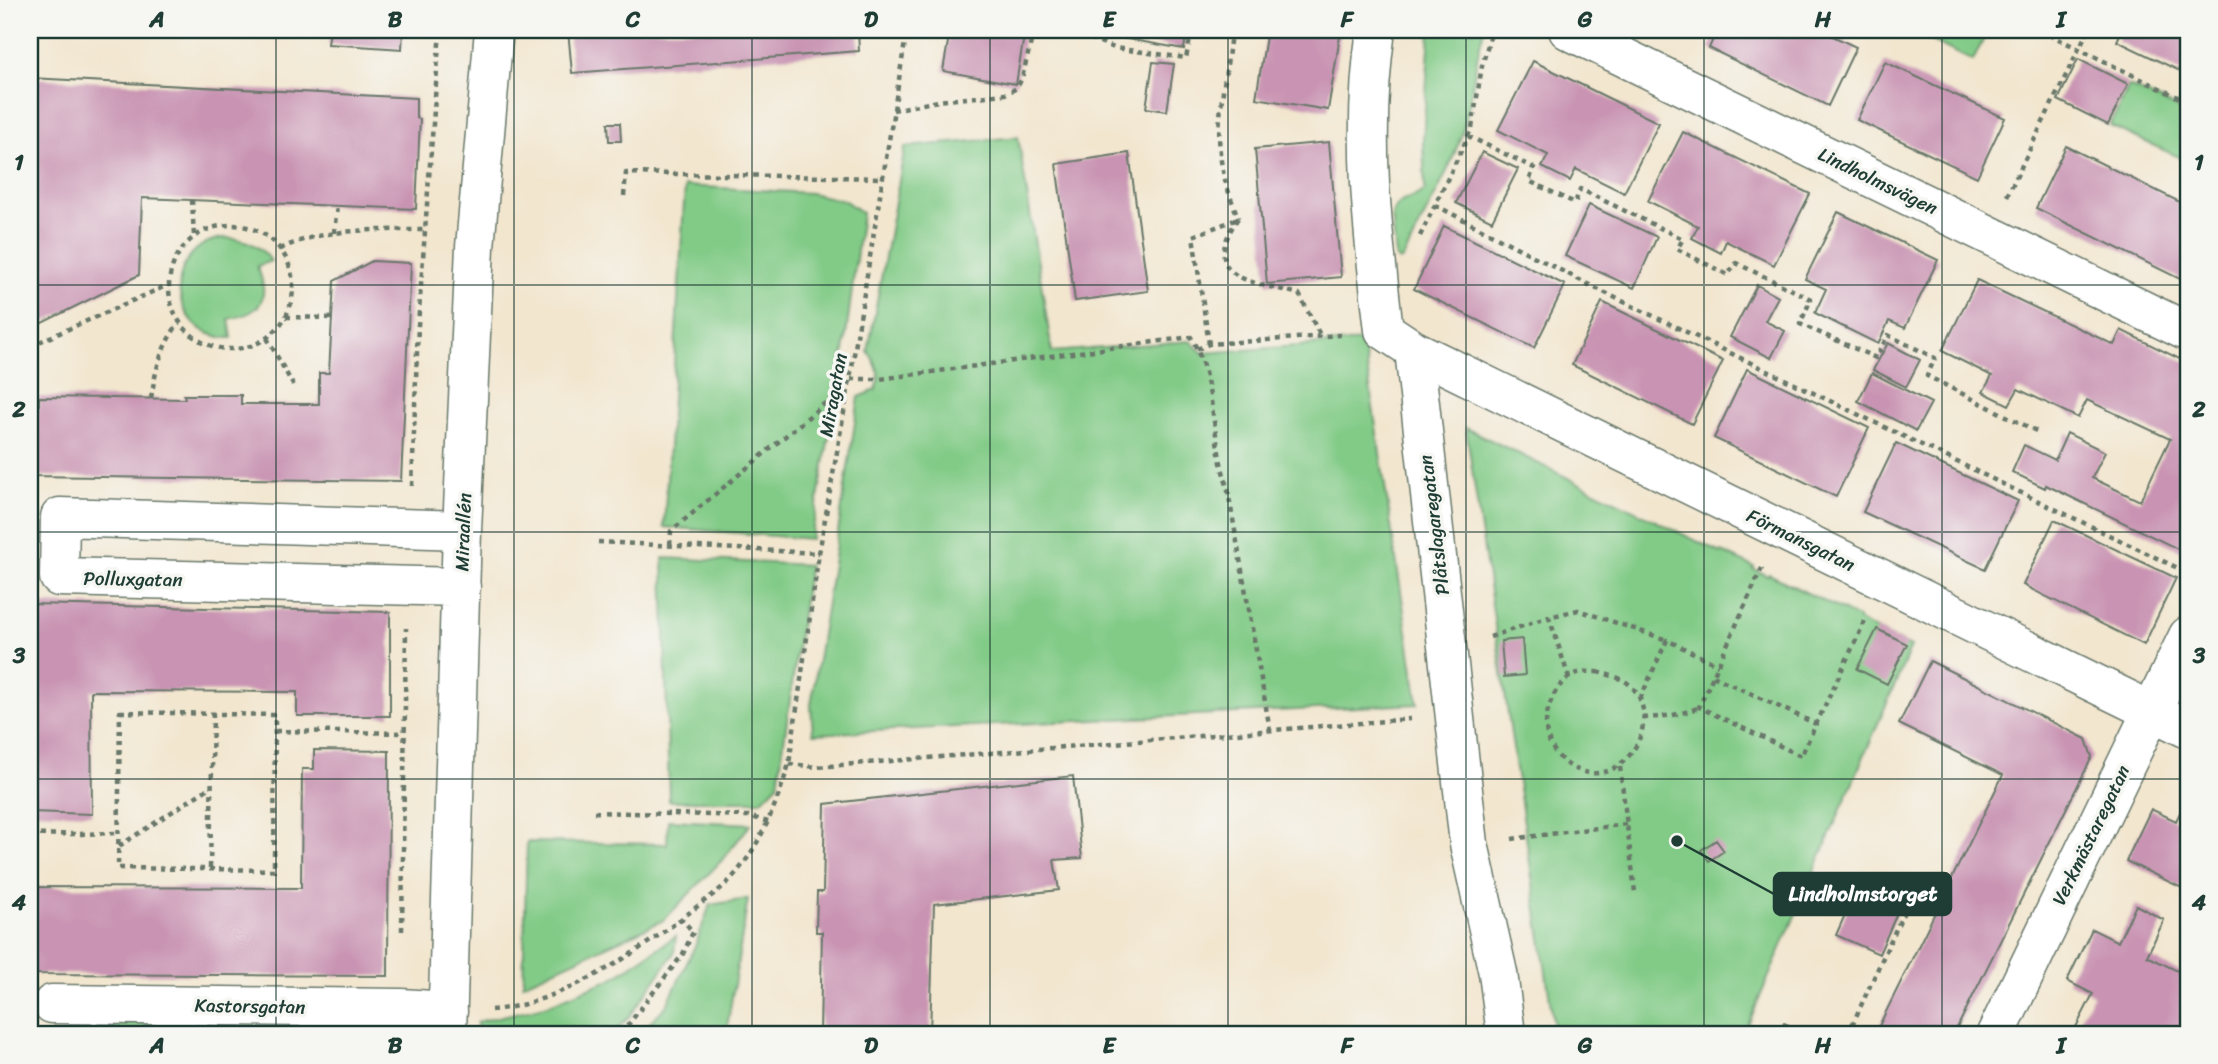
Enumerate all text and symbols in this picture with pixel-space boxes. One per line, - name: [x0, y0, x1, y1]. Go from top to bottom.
- text: A: [148, 0, 165, 40]
- text: B: [388, 0, 403, 40]
- text: C: [625, 0, 641, 40]
- text: D: [864, 0, 879, 40]
- text: E: [1103, 0, 1118, 40]
- text: F: [1340, 0, 1355, 40]
- text: G: [1577, 0, 1593, 40]
- text: H: [1814, 0, 1832, 40]
- text: I: [2055, 0, 2067, 40]
- street label: Lindholmsvägen: [1812, 138, 1944, 224]
- text: 1: [14, 142, 24, 183]
- text: 1: [2194, 142, 2204, 183]
- street label: Miragatan: [809, 350, 857, 440]
- text: 2: [11, 389, 26, 430]
- text: 2: [2191, 389, 2206, 430]
- street label: Plåtslagaregatan: [1409, 453, 1459, 597]
- street label: Miraallén: [445, 492, 481, 572]
- street label: Förmansgatan: [1741, 499, 1861, 581]
- street label: Polluxgatan: [83, 562, 183, 596]
- text: 3: [12, 635, 26, 676]
- text: 3: [2192, 635, 2206, 676]
- street label: Verkmästaregatan: [2043, 759, 2139, 911]
- callout: Lindholmstorget: [1774, 873, 1951, 915]
- text: Lindholmstorget: [1788, 875, 1938, 913]
- text: 4: [11, 882, 27, 923]
- text: 4: [2191, 882, 2207, 923]
- street label: Kastorsgatan: [194, 989, 306, 1023]
- text: A: [148, 1025, 165, 1064]
- text: B: [388, 1025, 403, 1064]
- text: C: [625, 1025, 641, 1064]
- text: D: [864, 1025, 879, 1064]
- text: E: [1103, 1025, 1118, 1064]
- text: F: [1340, 1025, 1355, 1064]
- text: G: [1577, 1025, 1593, 1064]
- text: H: [1814, 1025, 1832, 1064]
- text: I: [2055, 1025, 2067, 1064]

